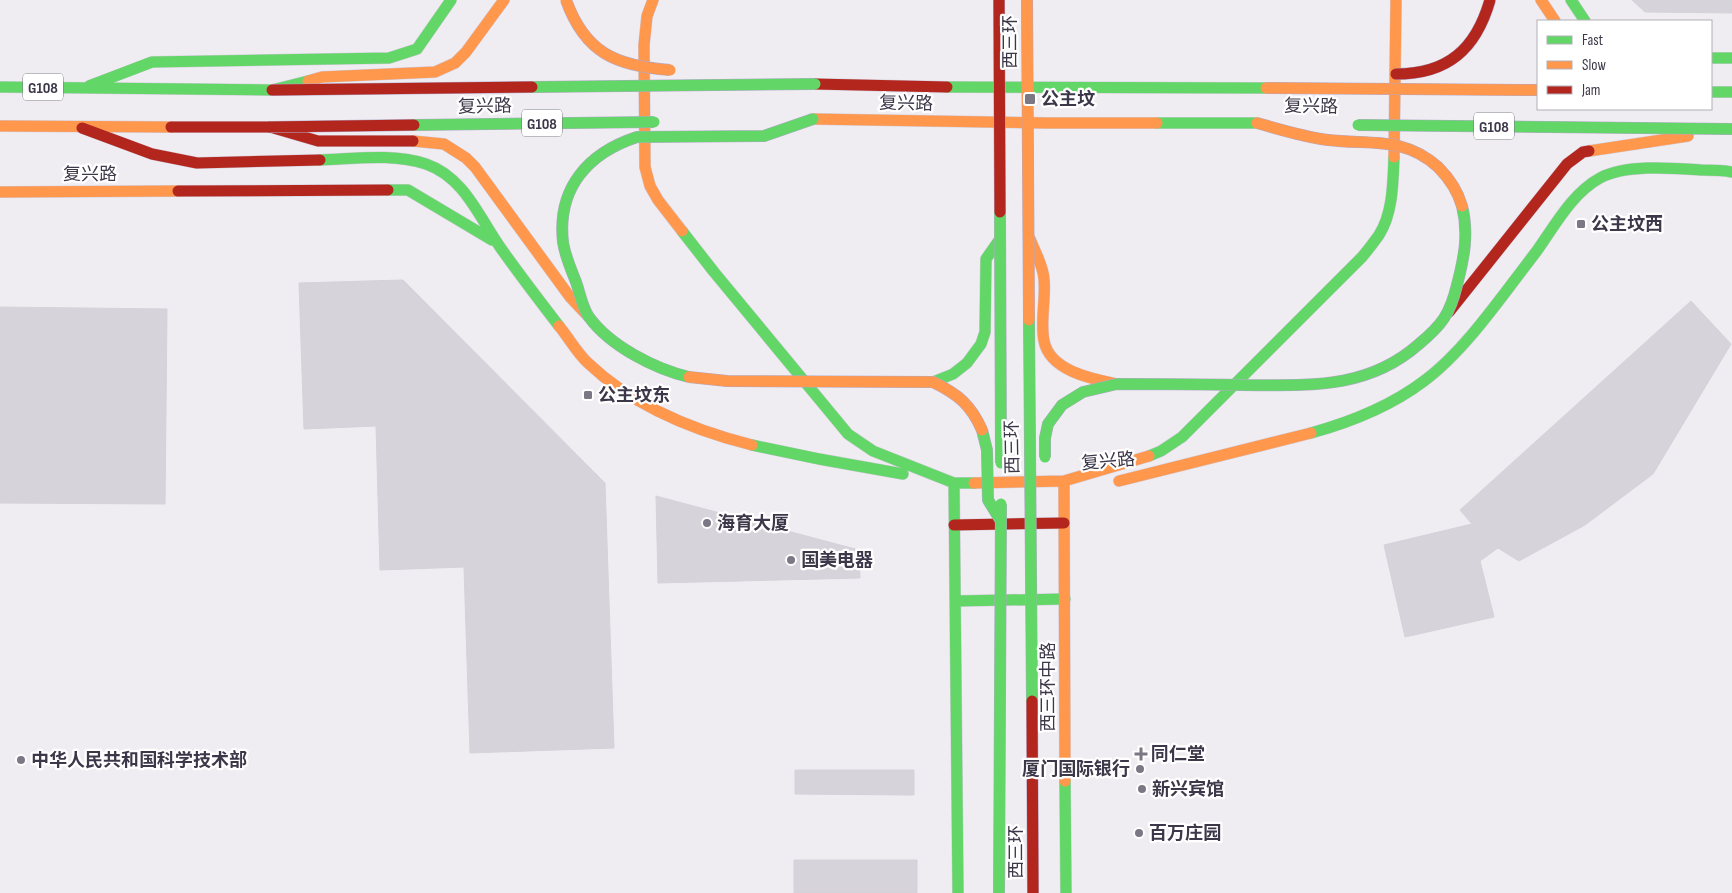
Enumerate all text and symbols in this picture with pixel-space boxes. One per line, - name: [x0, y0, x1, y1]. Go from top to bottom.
- street label: 西三环: [1000, 15, 1021, 69]
- legend: [1537, 20, 1712, 110]
- text: Fast: [1582, 31, 1604, 50]
- text: Slow: [1582, 56, 1606, 75]
- road number: G108: [23, 74, 63, 100]
- text: Jam: [1581, 81, 1600, 100]
- place label: 公主坟: [1041, 89, 1095, 110]
- marker: 公主坟: [1023, 92, 1037, 106]
- street label: 复兴路: [879, 93, 933, 114]
- street label: 复兴路: [458, 96, 512, 117]
- street label: 复兴路: [1284, 96, 1338, 117]
- road number: G108: [522, 110, 562, 136]
- road number: G108: [1474, 112, 1514, 140]
- street label: 复兴路: [63, 164, 117, 185]
- place label: 公主坟西: [1591, 214, 1663, 235]
- marker: 公主坟西: [1575, 218, 1587, 230]
- place label: 公主坟东: [598, 385, 670, 406]
- marker: 公主坟东: [582, 389, 594, 401]
- street label: 西三环: [1002, 420, 1023, 474]
- street label: 复兴路: [1080, 449, 1136, 474]
- place label: 海育大厦: [717, 513, 789, 534]
- marker: 海育大厦: [701, 517, 713, 529]
- place label: 国美电器: [801, 550, 873, 571]
- marker: 国美电器: [785, 554, 797, 566]
- street label: 西三环中路: [1038, 642, 1059, 732]
- place label: 同仁堂: [1151, 744, 1205, 765]
- marker: 同仁堂: [1135, 748, 1147, 760]
- place label: 中华人民共和国科学技术部: [31, 750, 247, 771]
- marker: 中华人民共和国科学技术部: [15, 754, 27, 766]
- place label: 厦门国际银行: [1022, 758, 1130, 780]
- marker: 厦门国际银行: [1134, 763, 1146, 775]
- place label: 新兴宾馆: [1152, 779, 1224, 800]
- marker: 新兴宾馆: [1136, 783, 1148, 795]
- place label: 百万庄园: [1149, 823, 1221, 844]
- street label: 西三环: [1006, 825, 1027, 879]
- marker: 百万庄园: [1133, 827, 1145, 839]

